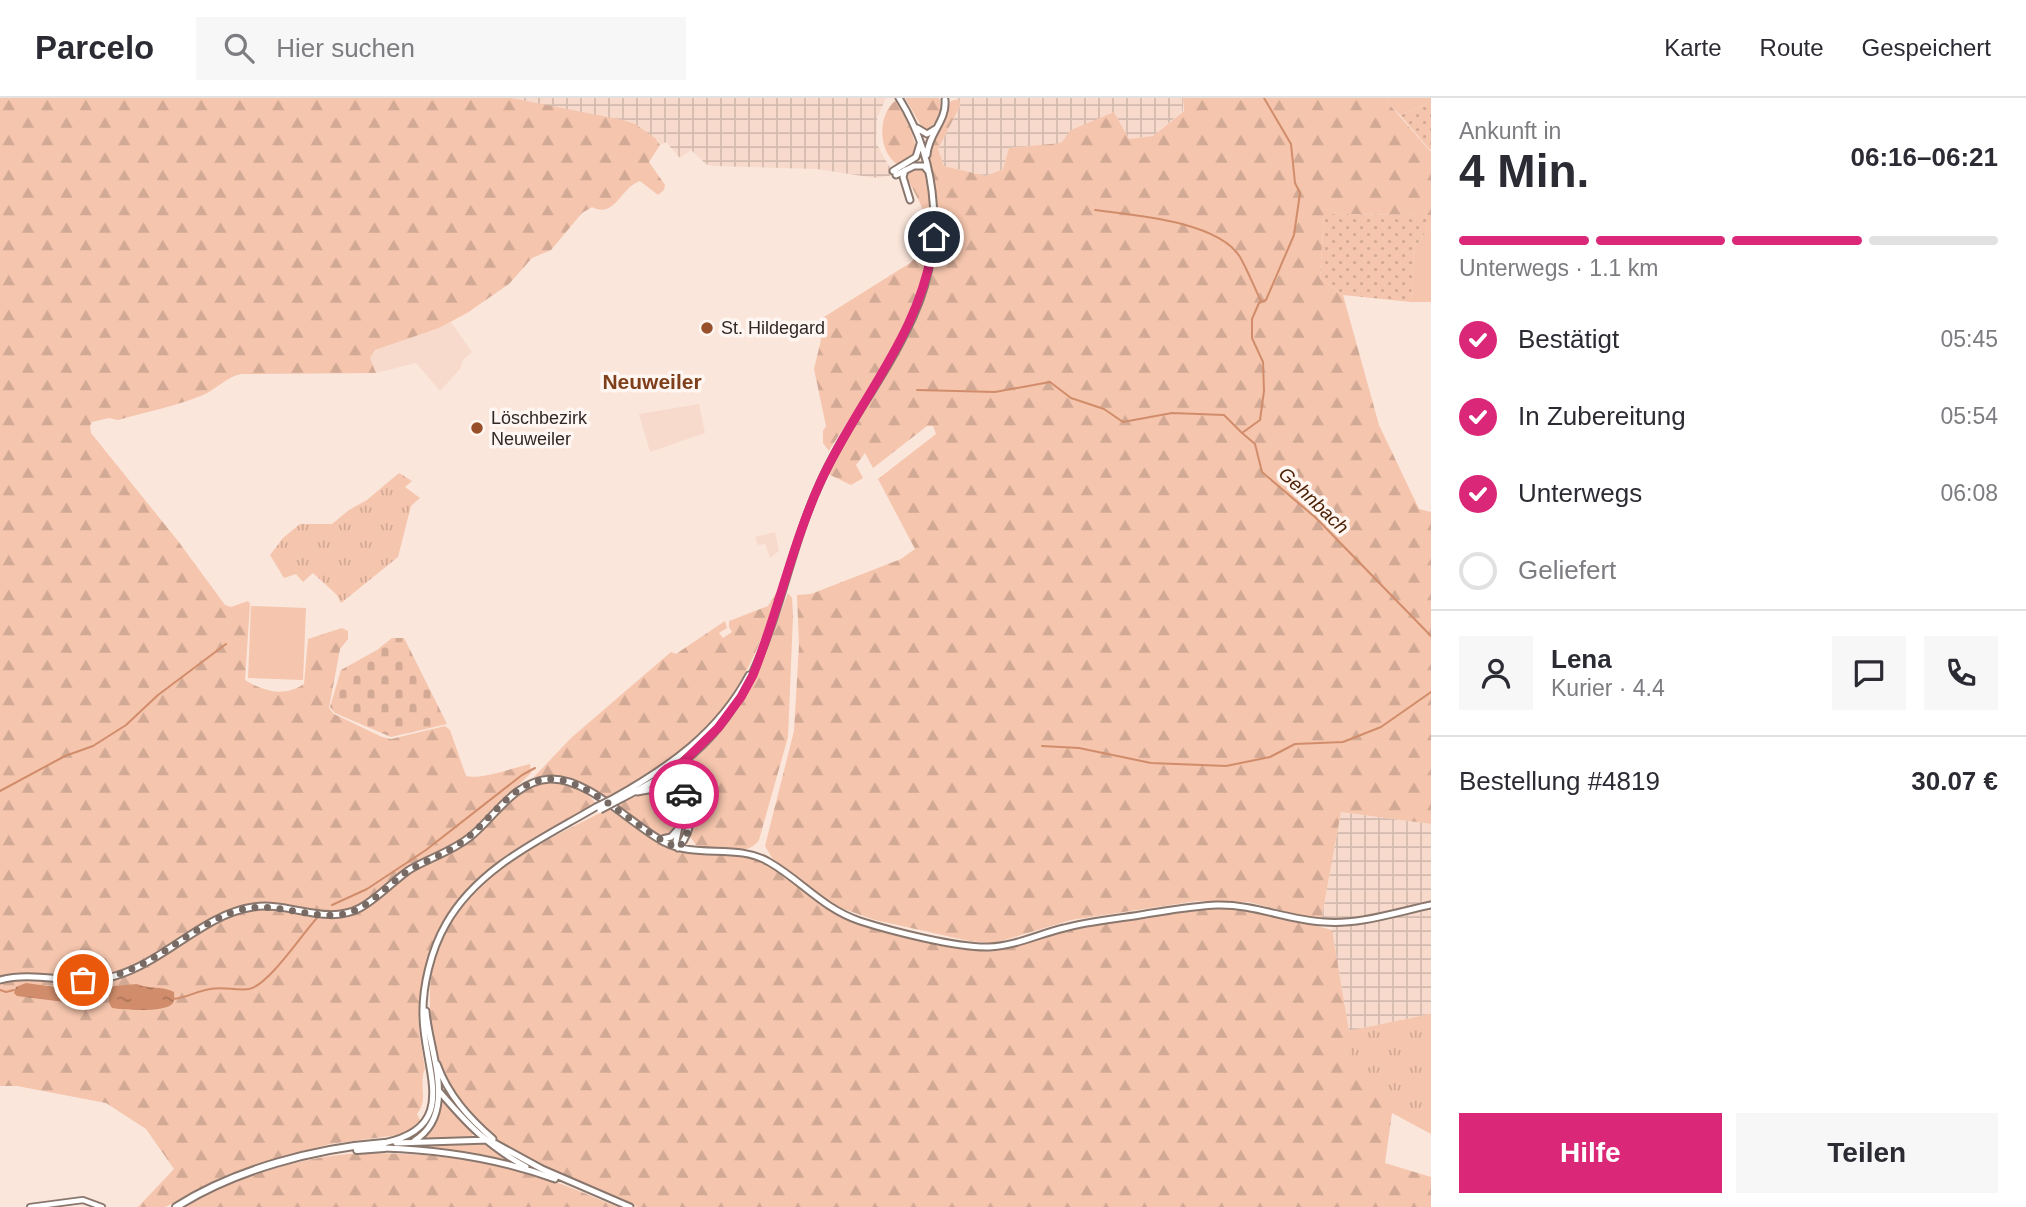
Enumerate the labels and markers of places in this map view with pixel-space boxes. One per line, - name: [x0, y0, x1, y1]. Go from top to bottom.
- pin: [904, 207, 964, 267]
- place label: St. Hildegard: [721, 318, 825, 338]
- marker: St. Hildegard: [699, 320, 715, 336]
- place label: Löschbezirk Neuweiler: [491, 408, 588, 449]
- marker: Löschbezirk Neuweiler: [469, 420, 485, 436]
- pin: [53, 950, 113, 1010]

